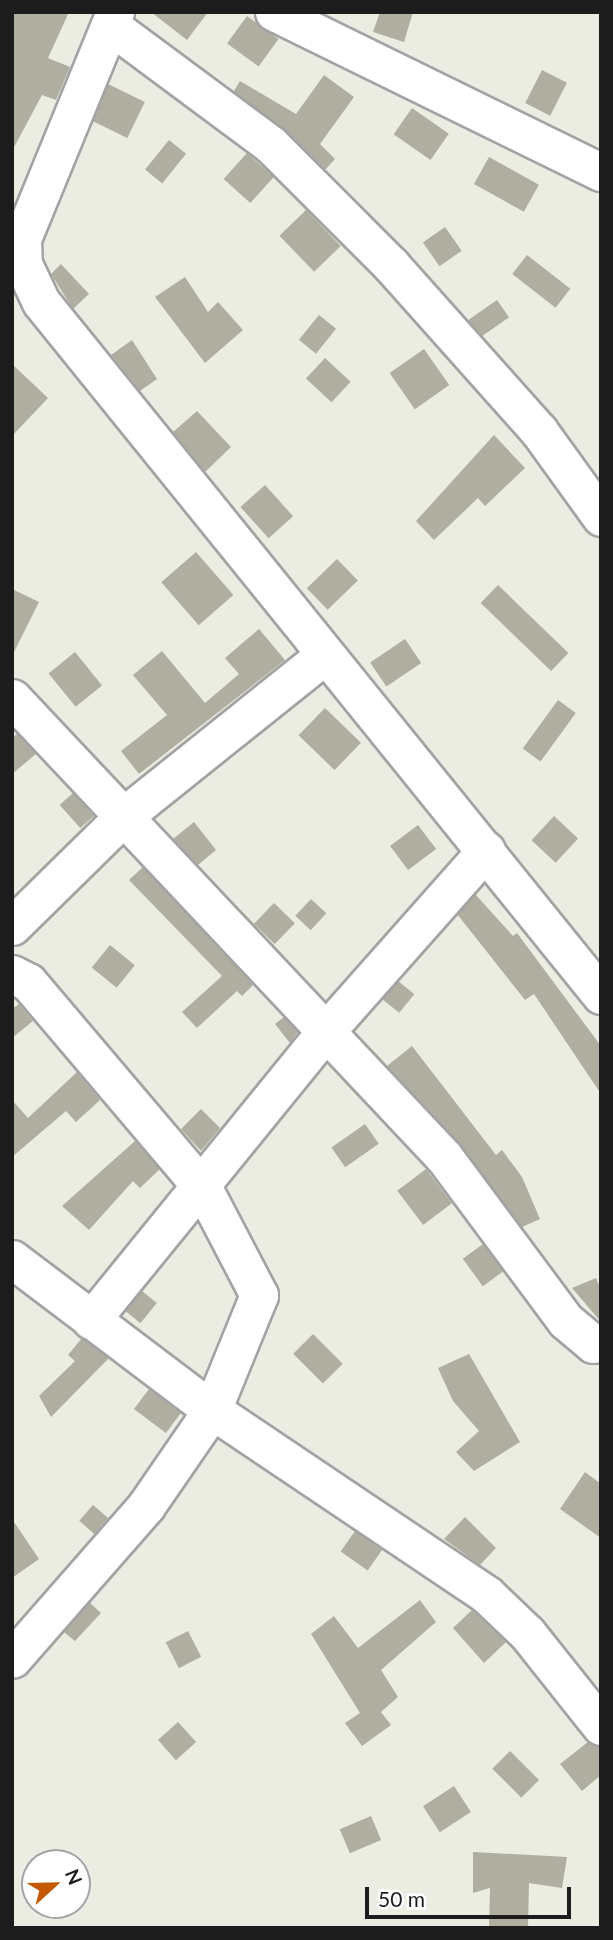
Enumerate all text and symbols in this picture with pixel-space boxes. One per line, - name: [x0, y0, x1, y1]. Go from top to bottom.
- north arrow: [21, 1849, 91, 1919]
- text: N: [61, 1866, 87, 1888]
- scale bar: [368, 1874, 574, 1918]
- text: 50 m: [378, 1886, 425, 1911]

